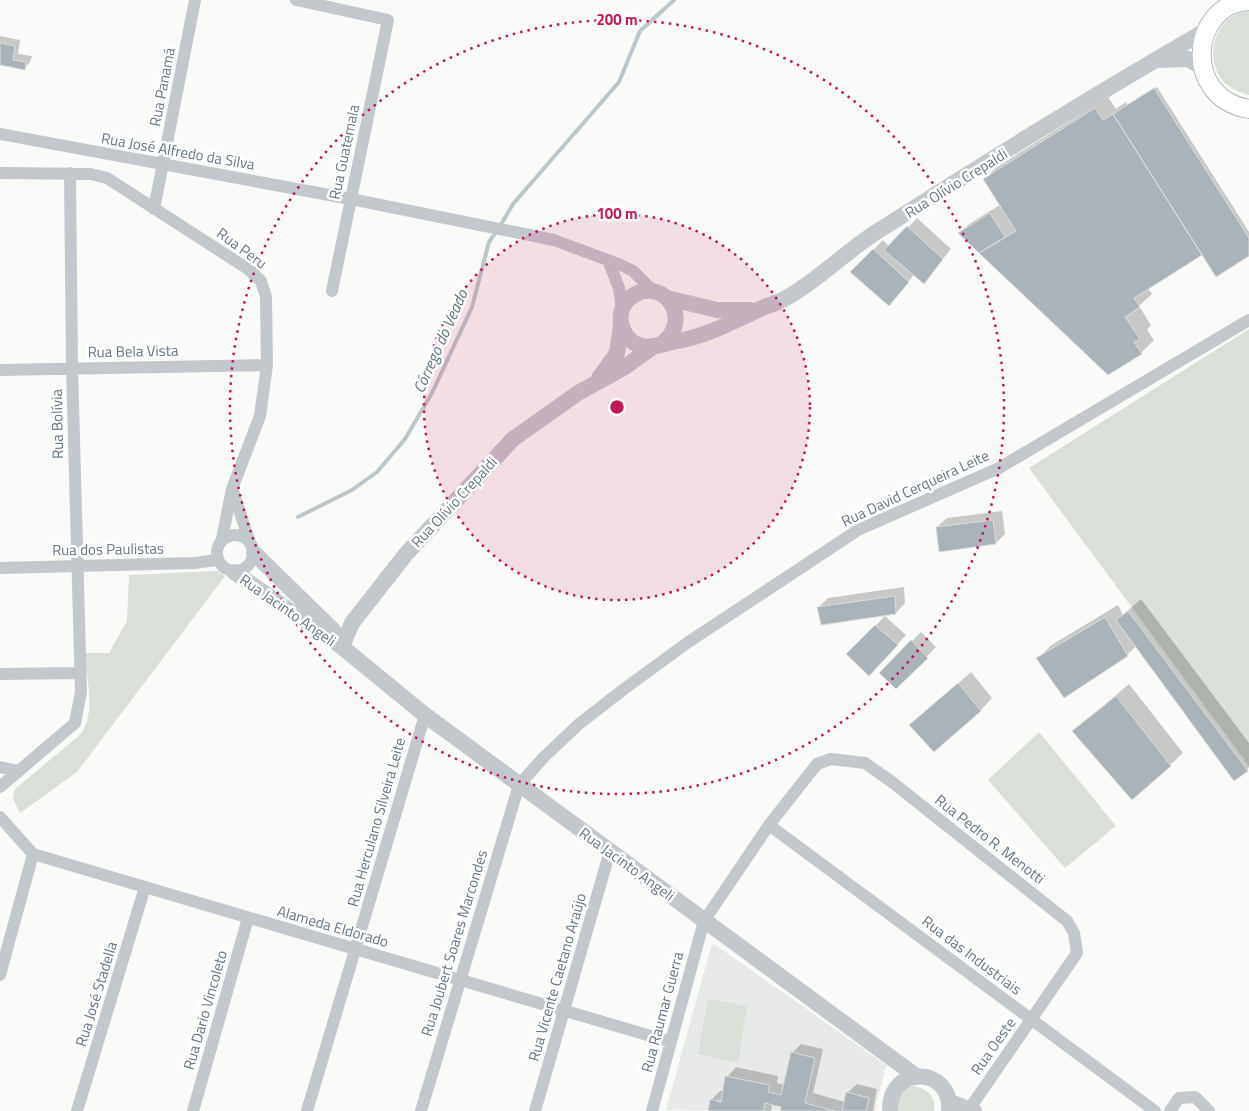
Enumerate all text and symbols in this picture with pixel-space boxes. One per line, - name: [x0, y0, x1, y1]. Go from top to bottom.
- text: 200 m: [596, 8, 638, 31]
- street label: Rua Panamá: [143, 45, 181, 128]
- street label: Rua Guatemala: [323, 102, 365, 202]
- street label: Rua José Alfredo da Silva: [99, 126, 257, 176]
- street label: Rua Olívio Crepaldi: [900, 142, 1012, 224]
- text: 100 m: [596, 202, 638, 225]
- street label: Rua Peru: [212, 222, 272, 274]
- water label: Córrego do Veado: [406, 284, 474, 397]
- street label: Rua Bela Vista: [87, 339, 179, 363]
- street label: Rua Bolívia: [45, 388, 69, 459]
- centre of rings: [608, 398, 626, 416]
- street label: Rua David Cerqueira Leite: [837, 444, 993, 532]
- street label: Rua Olívio Crepaldi: [406, 451, 502, 553]
- street label: Rua dos Paulistas: [52, 537, 164, 561]
- street label: Rua Jacinto Angeli: [235, 568, 341, 652]
- street label: Rua Herculano Silveira Leite: [341, 735, 411, 909]
- street label: Rua Pedro R. Menotti: [930, 789, 1050, 889]
- street label: Rua Jacinto Angeli: [574, 821, 680, 907]
- street label: Rua Joubert Soares Marcondes: [415, 847, 493, 1039]
- street label: Rua Vicente Caetano Araújo: [522, 890, 592, 1064]
- street label: Alameda Eldorado: [275, 899, 391, 953]
- street label: Rua das Industriais: [917, 910, 1027, 1000]
- street label: Rua José Stadella: [69, 938, 123, 1049]
- street label: Rua Dario Vincoleto: [177, 947, 233, 1073]
- street label: Rua Raumar Guerra: [635, 949, 689, 1075]
- street label: Rua Oeste: [965, 1013, 1021, 1079]

